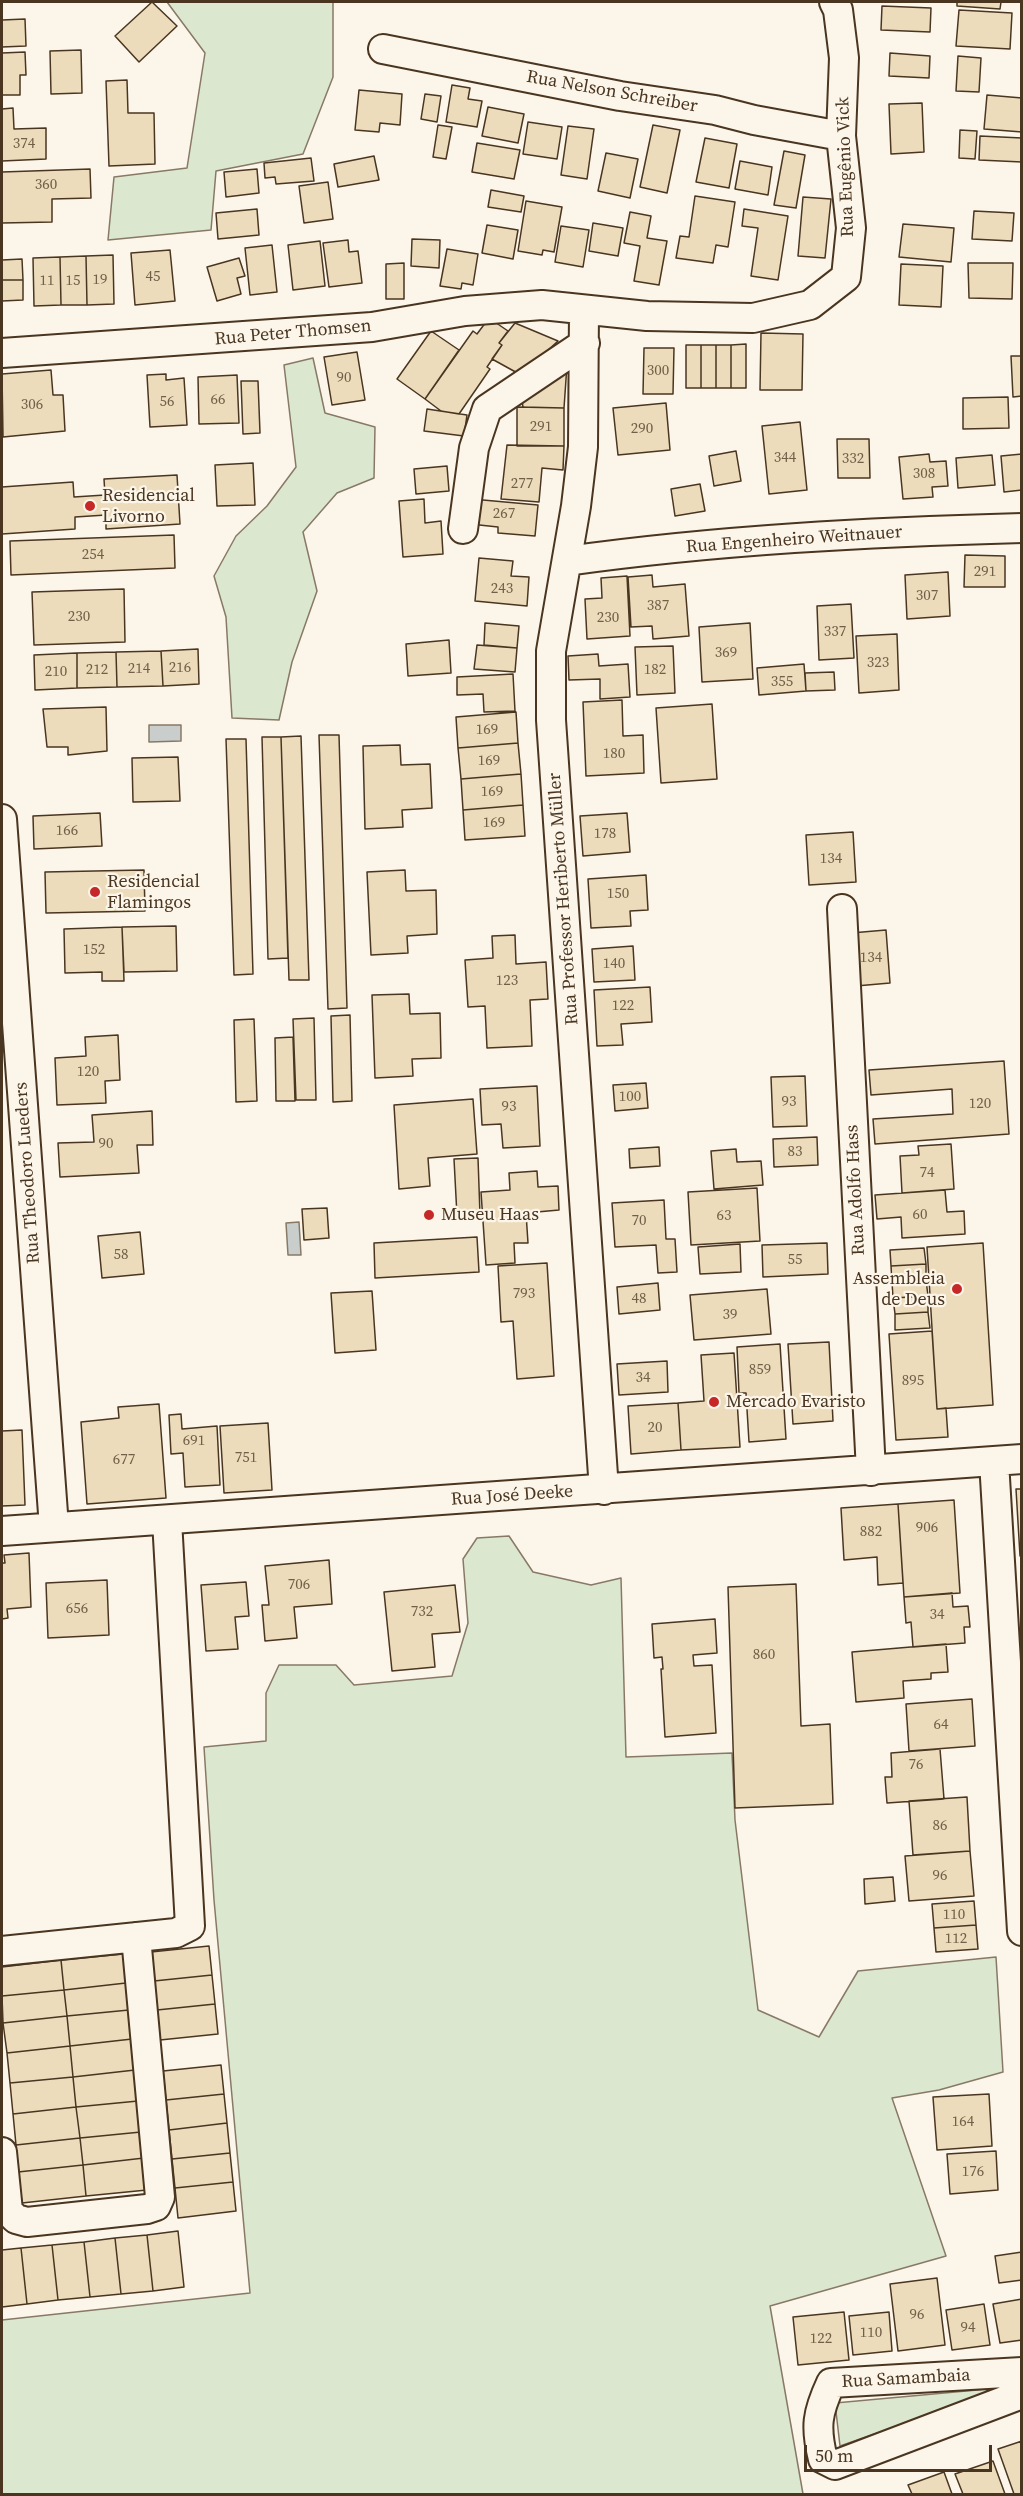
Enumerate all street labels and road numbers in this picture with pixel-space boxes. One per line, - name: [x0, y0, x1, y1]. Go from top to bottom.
- street label: Rua Nelson Schreiber: [525, 66, 699, 118]
- street label: Rua Eugênio Vick: [833, 96, 859, 238]
- street label: Rua Peter Thomsen: [214, 315, 372, 351]
- street label: Rua Engenheiro Weitnauer: [685, 522, 903, 558]
- street label: Rua Professor Heriberto Müller: [544, 772, 584, 1026]
- street label: Rua Theodoro Lueders: [11, 1081, 45, 1265]
- street label: Rua Adolfo Hass: [842, 1124, 870, 1256]
- street label: Rua José Deeke: [450, 1481, 574, 1511]
- street label: Rua Samambaia: [841, 2365, 971, 2393]

